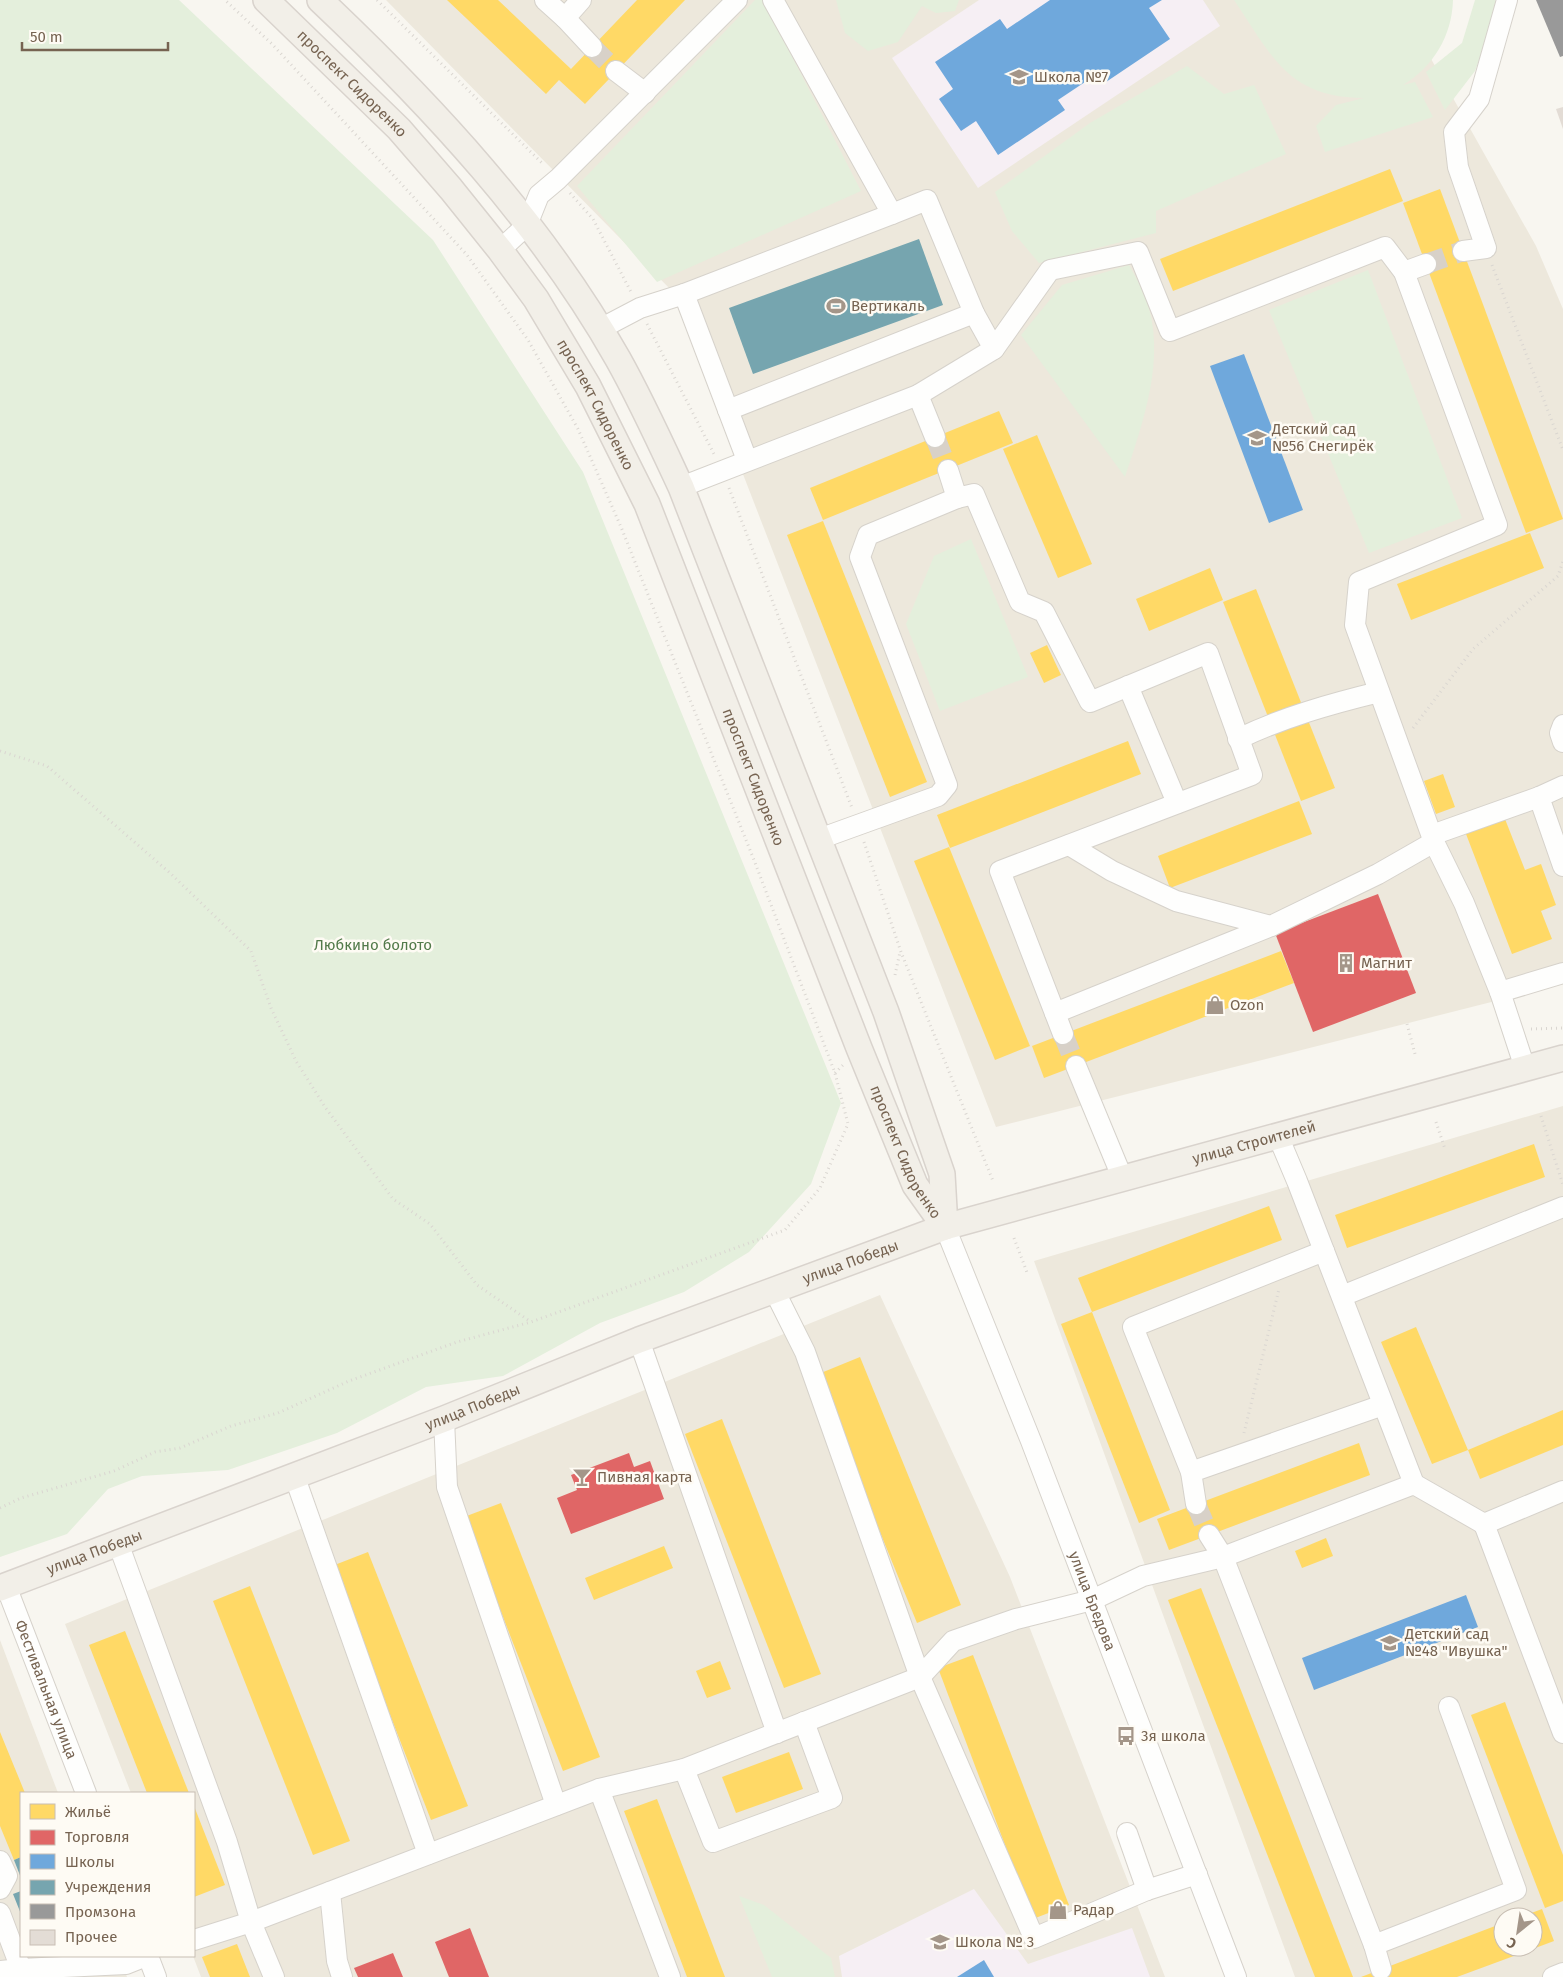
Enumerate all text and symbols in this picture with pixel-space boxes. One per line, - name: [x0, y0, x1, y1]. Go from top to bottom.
- scale bar: [22, 20, 169, 52]
- street label: проспект Сидоренко: [293, 26, 411, 141]
- text: 50 m: [30, 28, 63, 46]
- school or university icon: Школа №7: [1008, 66, 1030, 88]
- place label: Школа №7: [1034, 68, 1109, 86]
- sports icon: Вертикаль: [825, 295, 847, 317]
- place label: Вертикаль: [851, 297, 925, 315]
- street label: проспект Сидоренко: [553, 336, 638, 473]
- place label: Детский сад №56 Снегирёк: [1271, 420, 1374, 455]
- school or university icon: Детский сад №56 Снегирёк: [1246, 427, 1268, 449]
- street label: проспект Сидоренко: [718, 706, 788, 848]
- park label: Любкино болото: [314, 936, 432, 954]
- building icon: Магнит: [1335, 952, 1357, 974]
- place label: Магнит: [1361, 954, 1412, 972]
- shop icon: Ozon: [1204, 994, 1226, 1016]
- place label: Ozon: [1230, 996, 1264, 1014]
- street label: проспект Сидоренко: [866, 1083, 945, 1222]
- street label: улица Строителей: [1190, 1117, 1318, 1168]
- street label: улица Победы: [800, 1236, 901, 1288]
- street label: улица Победы: [423, 1380, 523, 1434]
- bar icon: Пивная карта: [571, 1466, 593, 1488]
- place label: Пивная карта: [597, 1468, 692, 1486]
- street label: улица Победы: [44, 1526, 145, 1578]
- street label: улица Бредова: [1065, 1549, 1119, 1653]
- street label: Фестивальная улица: [11, 1618, 81, 1762]
- place label: Детский сад №48 "Ивушка": [1404, 1625, 1507, 1660]
- school or university icon: Детский сад №48 "Ивушка": [1379, 1632, 1401, 1654]
- bus stop icon: 3я школа: [1115, 1725, 1137, 1747]
- place label: 3я школа: [1141, 1727, 1206, 1745]
- legend: [20, 1792, 195, 1957]
- text: Жильё: [65, 1803, 111, 1821]
- text: Торговля: [65, 1828, 130, 1846]
- text: Школы: [65, 1853, 115, 1871]
- text: Учреждения: [65, 1878, 151, 1896]
- shop icon: Радар: [1047, 1899, 1069, 1921]
- place label: Радар: [1073, 1901, 1115, 1919]
- text: Промзона: [65, 1903, 136, 1921]
- north arrow: [1493, 1907, 1543, 1957]
- text: Прочее: [65, 1928, 117, 1946]
- school or university icon: Школа № 3: [929, 1931, 951, 1953]
- place label: Школа № 3: [955, 1933, 1034, 1951]
- text: С: [1504, 1933, 1519, 1952]

